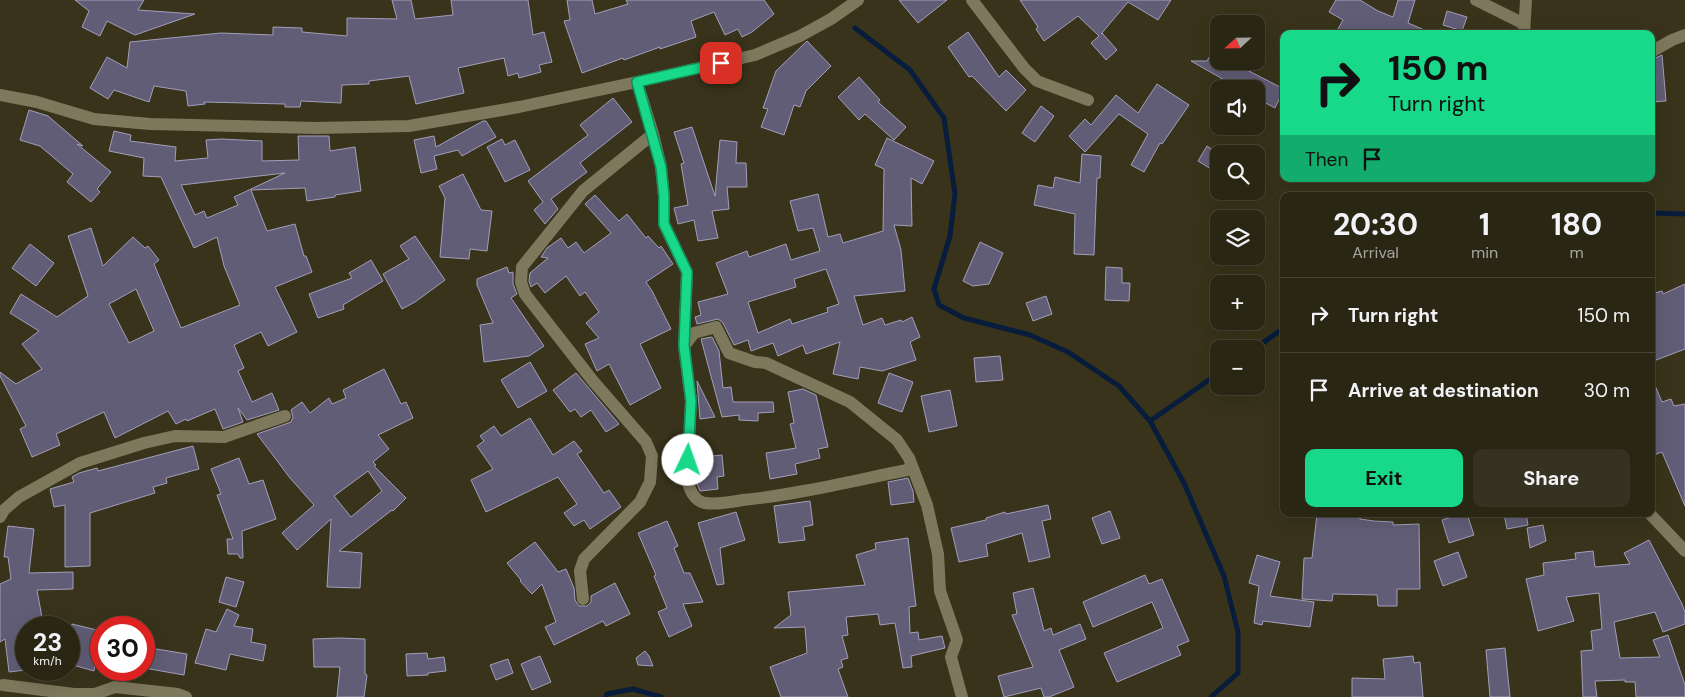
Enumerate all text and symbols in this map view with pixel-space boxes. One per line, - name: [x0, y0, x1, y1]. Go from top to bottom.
- north arrow: [1210, 15, 1265, 70]
- map controls: [1210, 15, 1265, 395]
- pin: [700, 42, 742, 84]
- text: 150 m: [1388, 45, 1488, 91]
- icon: arrive: [707, 49, 735, 77]
- icon: right: [1305, 50, 1370, 115]
- button: sound: [1210, 80, 1265, 135]
- text: Turn right: [1388, 89, 1485, 118]
- button: search: [1210, 145, 1265, 200]
- icon: arrive: [1358, 145, 1386, 173]
- text: Then: [1305, 147, 1348, 172]
- text: 20:30: [1333, 205, 1418, 244]
- text: 1: [1479, 205, 1490, 244]
- text: 180: [1551, 205, 1602, 244]
- button: layers: [1210, 210, 1265, 265]
- text: Arrival: [1352, 242, 1399, 263]
- text: min: [1471, 242, 1498, 263]
- text: m: [1569, 242, 1584, 263]
- button: +: [1210, 275, 1265, 330]
- icon: right: [1305, 301, 1333, 329]
- text: Turn right: [1348, 303, 1438, 328]
- text: 150 m: [1578, 303, 1630, 328]
- button: −: [1210, 340, 1265, 395]
- icon: arrive: [1305, 376, 1333, 404]
- text: Arrive at destination: [1348, 378, 1539, 403]
- text: 30 m: [1584, 378, 1630, 403]
- position arrow: [661, 433, 713, 485]
- button: Exit: [1305, 449, 1463, 507]
- button: Share: [1473, 449, 1630, 507]
- speed limit sign: 30: [90, 616, 155, 681]
- text: 23: [33, 626, 62, 659]
- text: km/h: [33, 653, 62, 669]

